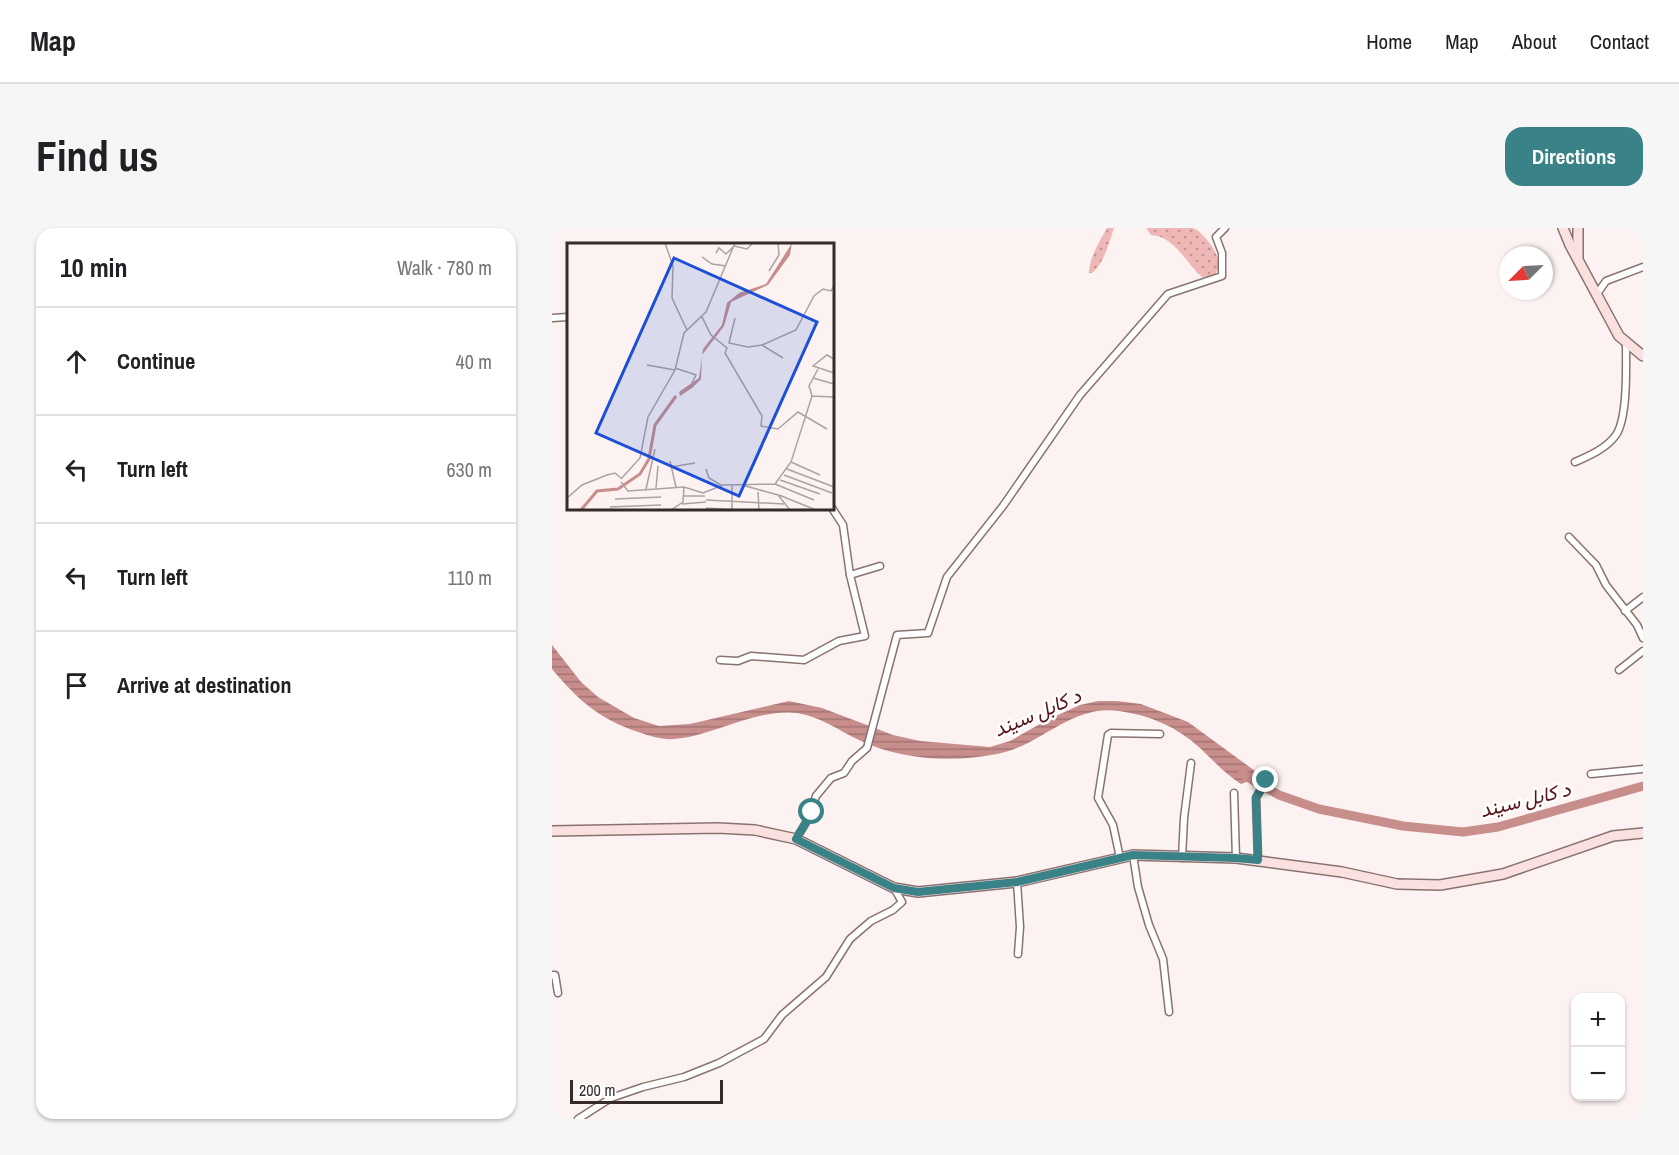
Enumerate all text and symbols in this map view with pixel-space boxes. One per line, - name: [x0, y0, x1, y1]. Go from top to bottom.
- text: Map: [30, 22, 76, 60]
- text: Home: [1366, 27, 1412, 56]
- text: Map: [1445, 27, 1479, 56]
- text: About: [1512, 27, 1557, 56]
- text: Contact: [1590, 27, 1649, 56]
- button: Directions: [1505, 127, 1643, 186]
- text: Find us: [36, 128, 158, 184]
- inset map: [567, 243, 834, 510]
- north arrow: [1499, 246, 1553, 300]
- text: 10 min: [60, 250, 128, 285]
- text: Walk · 780 m: [397, 254, 492, 281]
- icon: ahead: [60, 345, 93, 378]
- text: Continue: [117, 346, 195, 376]
- text: 40 m: [456, 348, 492, 375]
- icon: left: [60, 453, 93, 486]
- text: Turn left: [117, 454, 188, 484]
- text: 630 m: [446, 456, 492, 483]
- icon: left: [60, 561, 93, 594]
- text: Turn left: [117, 562, 188, 592]
- text: 110 m: [448, 564, 492, 591]
- icon: arrive: [60, 669, 93, 702]
- text: Arrive at destination: [117, 670, 291, 700]
- water label: د کابل سيند: [989, 681, 1085, 742]
- route end: [1252, 766, 1278, 792]
- water label: د کابل سيند: [1477, 775, 1574, 823]
- route start: [798, 798, 824, 824]
- map controls: [1571, 993, 1625, 1101]
- button: +: [1571, 993, 1625, 1047]
- button: −: [1571, 1047, 1625, 1101]
- scale bar: [570, 1077, 723, 1104]
- text: 200 m: [579, 1079, 615, 1101]

